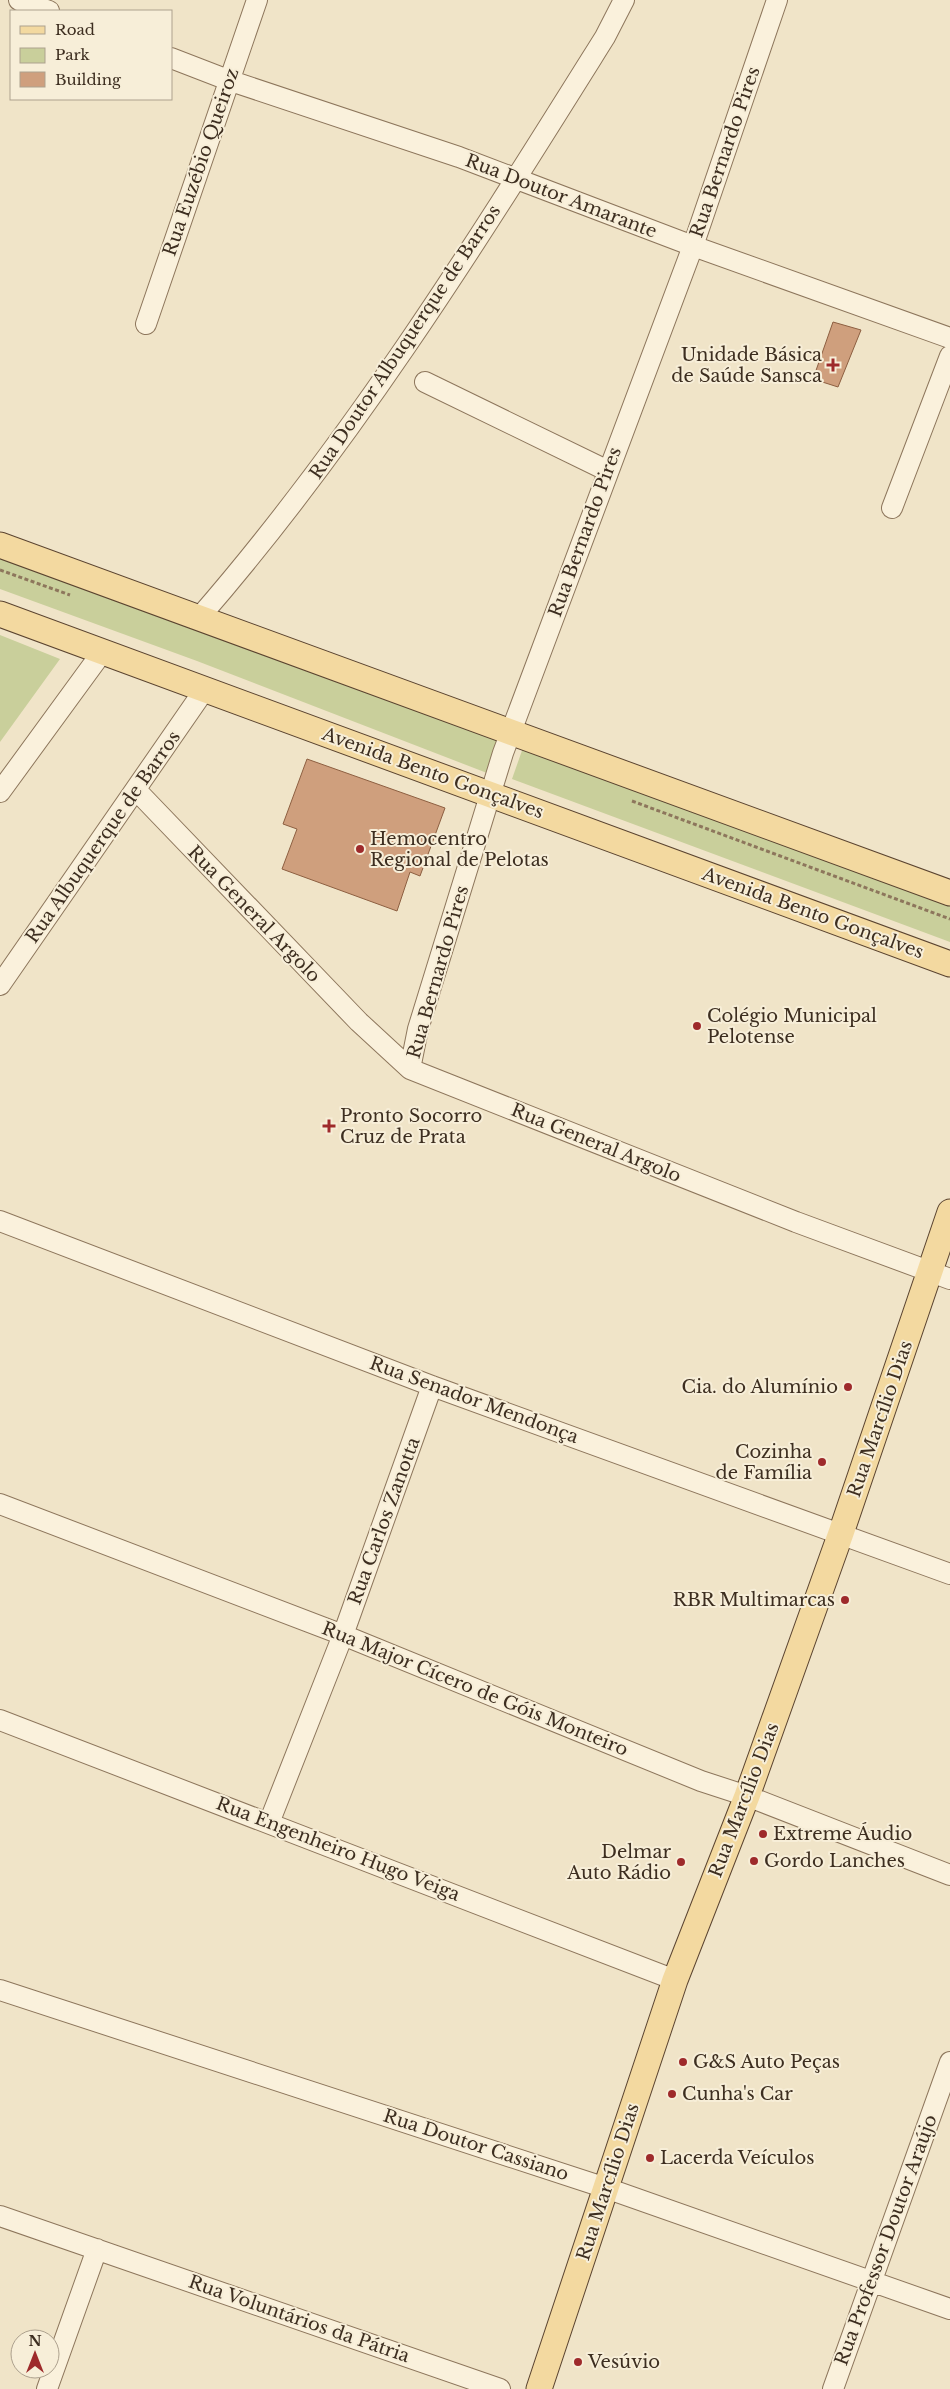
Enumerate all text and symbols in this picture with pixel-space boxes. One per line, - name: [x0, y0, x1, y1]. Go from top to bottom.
- legend: [10, 10, 172, 100]
- text: Road: [55, 20, 95, 39]
- text: Park: [55, 45, 91, 64]
- street label: Rua Bernardo Pires: [685, 64, 765, 240]
- street label: Rua Euzébio Queiroz: [159, 65, 243, 259]
- text: Building: [55, 70, 122, 89]
- street label: Rua Doutor Amarante: [462, 149, 660, 243]
- street label: Rua Doutor Albuquerque de Barros: [305, 201, 505, 483]
- place label: Unidade Básica de Saúde Sansca: [671, 344, 822, 387]
- marker: Unidade Básica de Saúde Sansca: [826, 358, 840, 372]
- street label: Rua Bernardo Pires: [544, 444, 626, 620]
- street label: Avenida Bento Gonçalves: [318, 722, 547, 823]
- street label: Rua Albuquerque de Barros: [21, 727, 185, 947]
- place label: Hemocentro Regional de Pelotas: [370, 828, 549, 871]
- street label: Rua General Argolo: [183, 841, 325, 987]
- marker: Hemocentro Regional de Pelotas: [354, 843, 366, 855]
- street label: Avenida Bento Gonçalves: [698, 862, 927, 963]
- street label: Rua Bernardo Pires: [403, 883, 473, 1061]
- place label: Colégio Municipal Pelotense: [707, 1005, 877, 1048]
- marker: Colégio Municipal Pelotense: [691, 1020, 703, 1032]
- street label: Rua General Argolo: [508, 1099, 684, 1187]
- place label: Pronto Socorro Cruz de Prata: [340, 1105, 482, 1148]
- marker: Pronto Socorro Cruz de Prata: [322, 1119, 336, 1133]
- street label: Rua Marcílio Dias: [843, 1338, 917, 1500]
- street label: Rua Senador Mendonça: [367, 1352, 581, 1448]
- place label: Cia. do Alumínio: [682, 1376, 838, 1398]
- marker: Cia. do Alumínio: [842, 1381, 854, 1393]
- street label: Rua Carlos Zanotta: [343, 1434, 425, 1608]
- place label: Cozinha de Família: [716, 1441, 812, 1484]
- marker: Cozinha de Família: [816, 1456, 828, 1468]
- place label: RBR Multimarcas: [673, 1589, 835, 1611]
- marker: RBR Multimarcas: [839, 1594, 851, 1606]
- street label: Rua Major Cícero de Góis Monteiro: [319, 1617, 631, 1761]
- street label: Rua Marcílio Dias: [704, 1719, 784, 1881]
- street label: Rua Engenheiro Hugo Veiga: [213, 1792, 463, 1906]
- place label: Extreme Áudio: [773, 1822, 912, 1845]
- marker: Extreme Áudio: [757, 1828, 769, 1840]
- place label: Delmar Auto Rádio: [566, 1841, 671, 1884]
- place label: Gordo Lanches: [764, 1850, 905, 1872]
- marker: Gordo Lanches: [748, 1855, 760, 1867]
- marker: Delmar Auto Rádio: [675, 1856, 687, 1868]
- place label: G&S Auto Peças: [693, 2051, 840, 2073]
- marker: G&S Auto Peças: [677, 2056, 689, 2068]
- place label: Cunha's Car: [682, 2083, 793, 2105]
- marker: Cunha's Car: [666, 2088, 678, 2100]
- street label: Rua Marcílio Dias: [572, 2101, 644, 2263]
- street label: Rua Doutor Cassiano: [380, 2105, 572, 2185]
- street label: Rua Professor Doutor Araújo: [830, 2112, 942, 2368]
- place label: Lacerda Veículos: [660, 2147, 814, 2169]
- marker: Lacerda Veículos: [644, 2152, 656, 2164]
- street label: Rua Voluntários da Pátria: [186, 2271, 412, 2367]
- north arrow: [10, 2329, 60, 2379]
- text: N: [28, 2332, 42, 2350]
- place label: Vesúvio: [587, 2351, 660, 2373]
- marker: Vesúvio: [572, 2356, 584, 2368]

